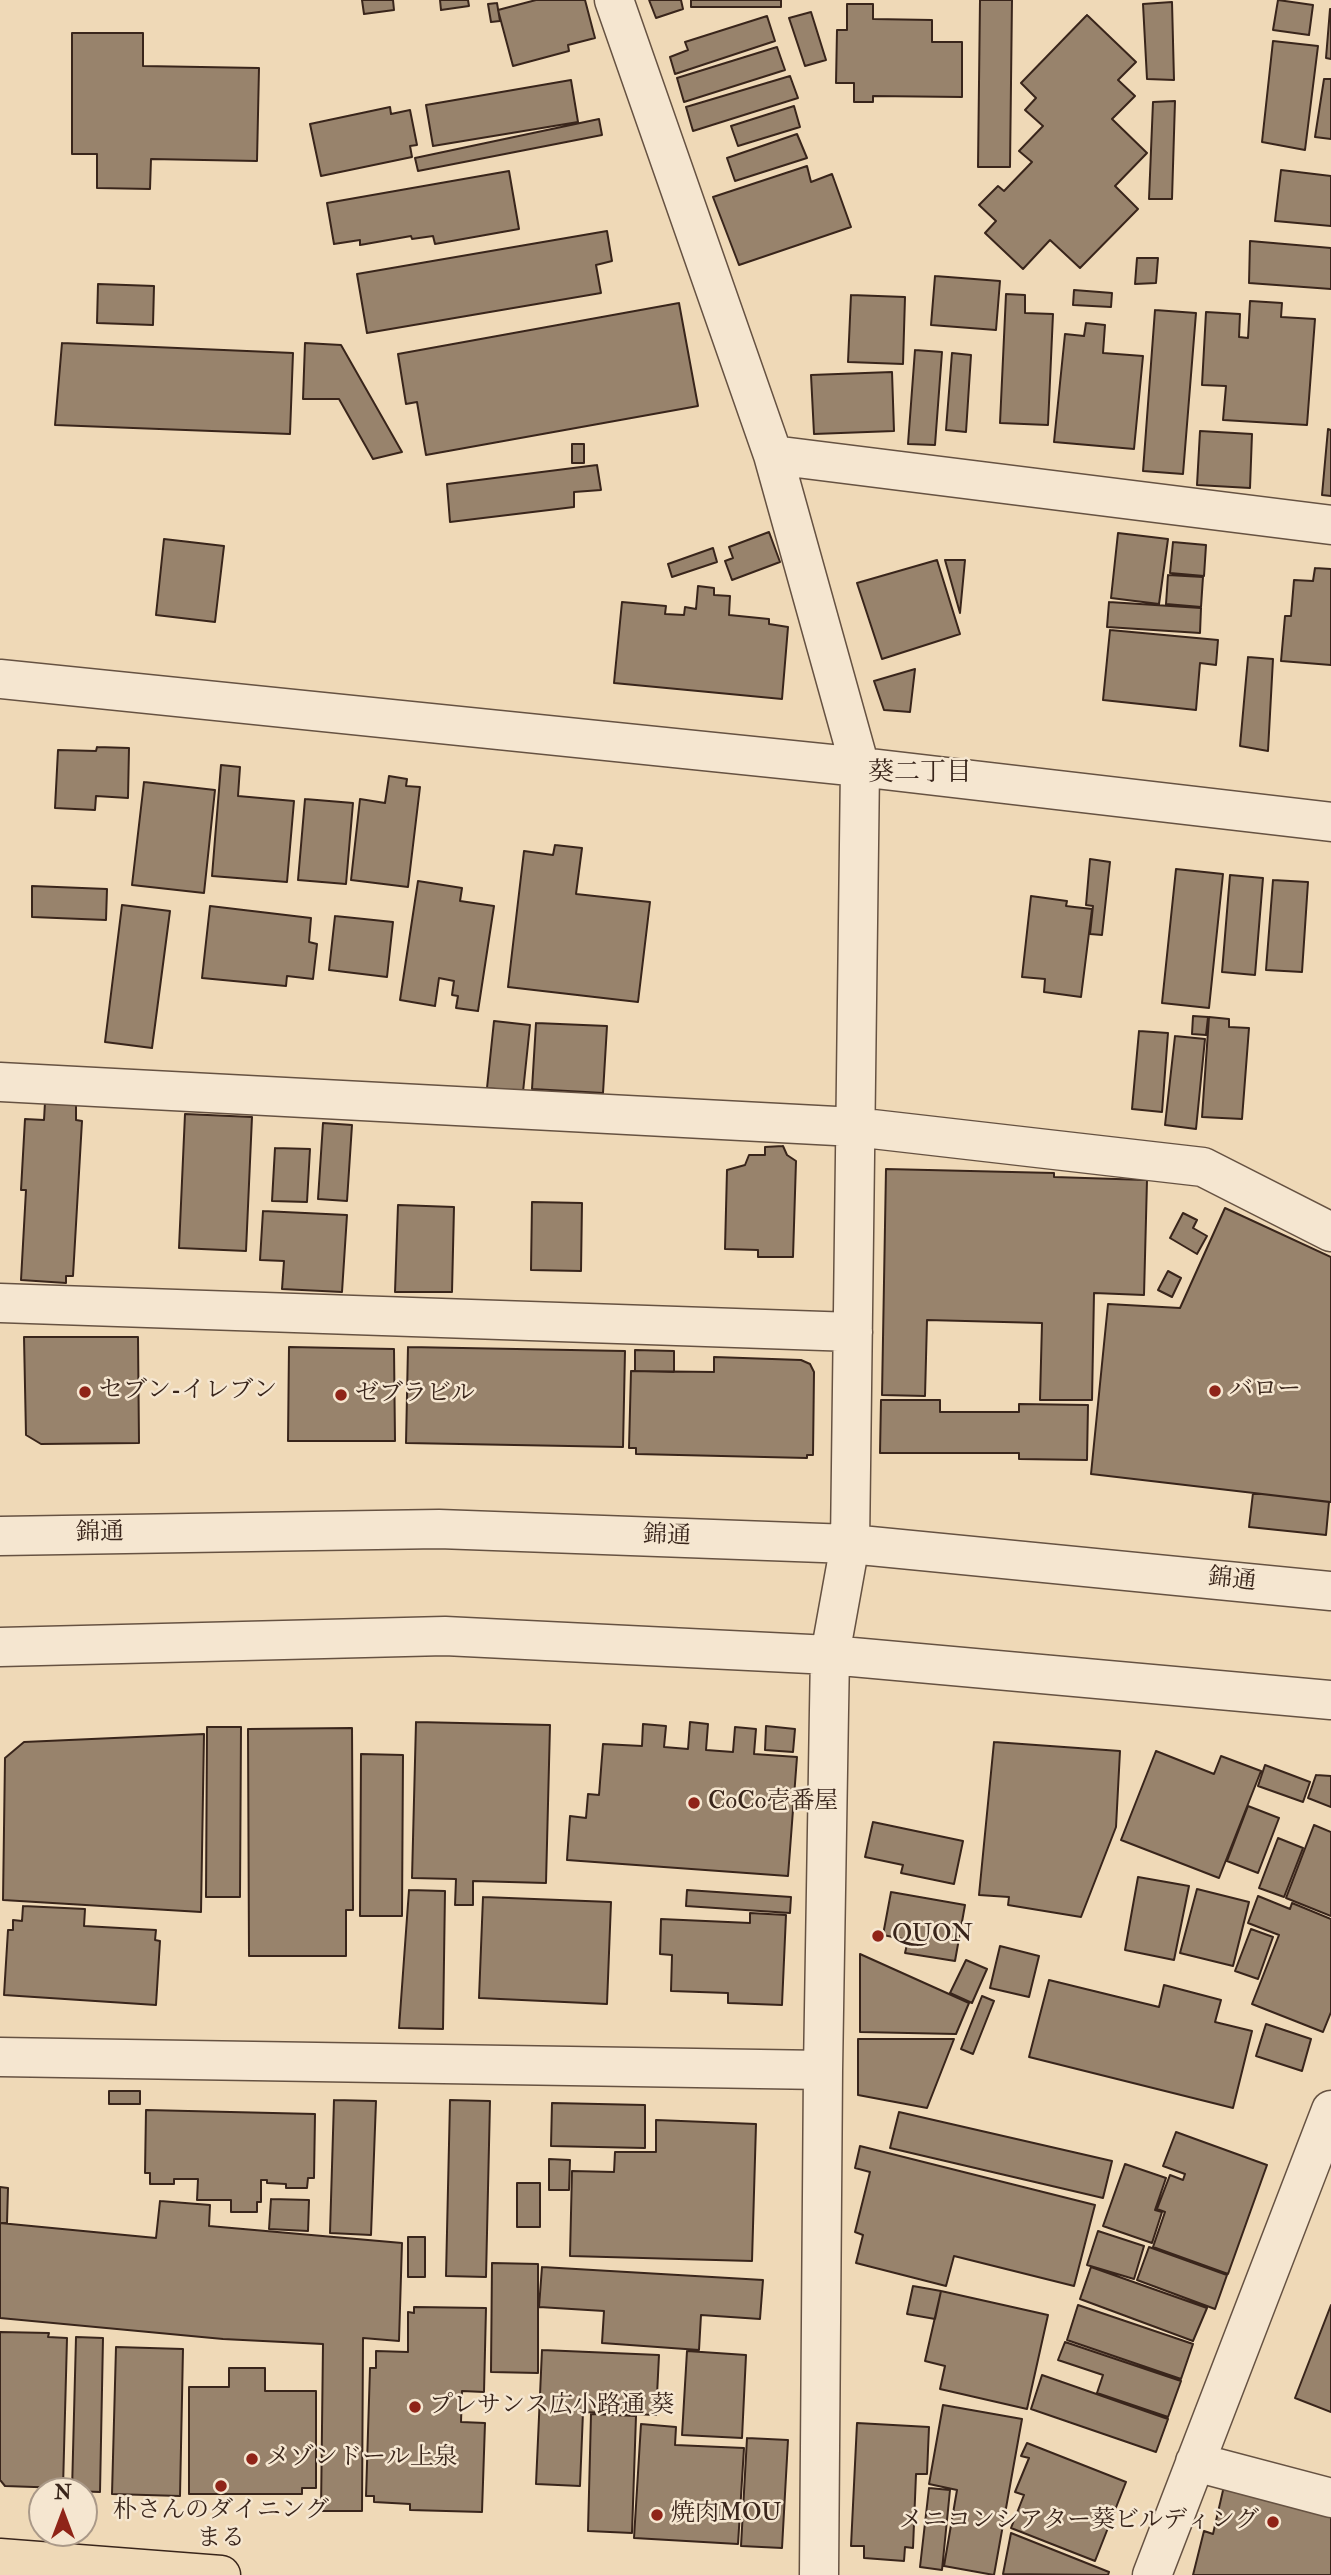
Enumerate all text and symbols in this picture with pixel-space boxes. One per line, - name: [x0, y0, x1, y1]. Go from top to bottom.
- district label: 葵二丁目: [868, 758, 972, 790]
- place label: バロー: [1229, 1377, 1301, 1405]
- place label: セブン-イレブン: [99, 1378, 277, 1406]
- place label: ゼブラビル: [355, 1381, 475, 1409]
- marker: バロー: [1207, 1383, 1223, 1399]
- marker: セブン-イレブン: [77, 1384, 93, 1400]
- marker: ゼブラビル: [333, 1387, 349, 1403]
- street label: 錦通: [76, 1519, 124, 1549]
- street label: 錦通: [643, 1522, 691, 1552]
- street label: 錦通: [1207, 1564, 1257, 1598]
- place label: CoCo壱番屋: [708, 1789, 838, 1817]
- marker: CoCo壱番屋: [686, 1795, 702, 1811]
- place label: QUON: [892, 1922, 973, 1950]
- marker: QUON: [870, 1928, 886, 1944]
- place label: プレサンス広小路通 葵: [429, 2393, 674, 2421]
- marker: プレサンス広小路通 葵: [407, 2399, 423, 2415]
- place label: メゾンドール上泉: [266, 2445, 458, 2473]
- marker: メゾンドール上泉: [244, 2451, 260, 2467]
- north arrow: [28, 2477, 98, 2547]
- marker: 朴さんのダイニング まる: [213, 2478, 229, 2494]
- text: N: [54, 2481, 72, 2505]
- place label: 朴さんのダイニング まる: [113, 2498, 329, 2554]
- place label: 焼肉MOU: [671, 2501, 781, 2529]
- marker: 焼肉MOU: [649, 2507, 665, 2523]
- place label: メニコンシアター葵ビルディング: [899, 2508, 1259, 2536]
- marker: メニコンシアター葵ビルディング: [1265, 2514, 1281, 2530]

